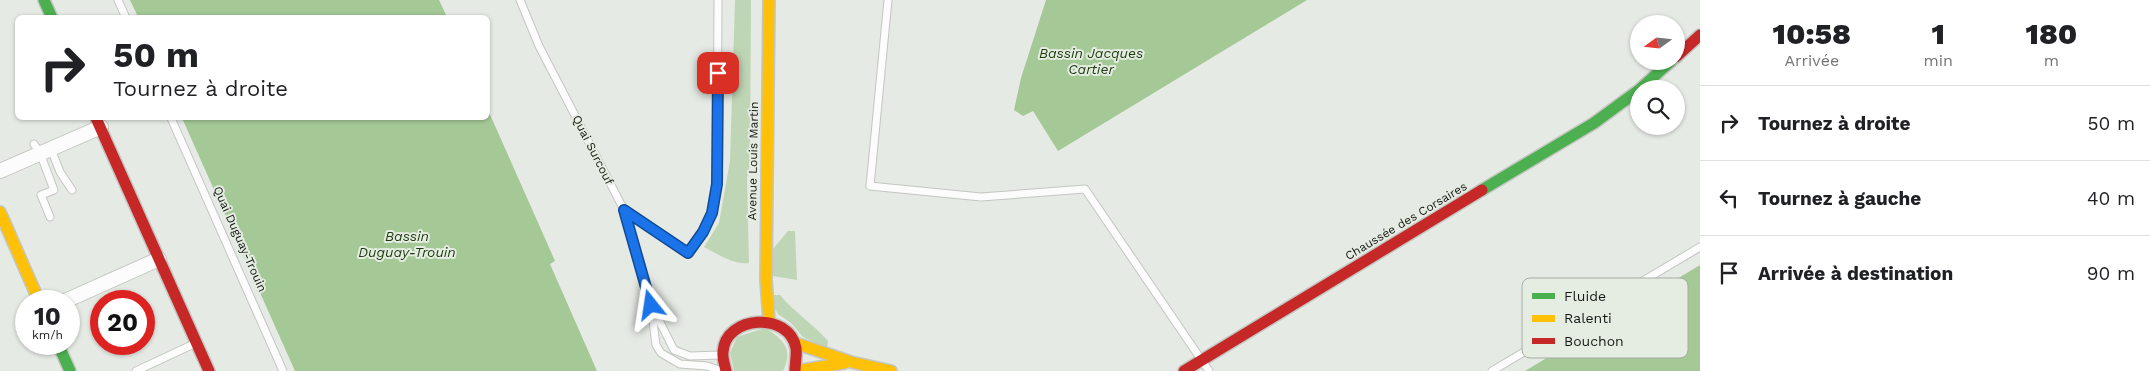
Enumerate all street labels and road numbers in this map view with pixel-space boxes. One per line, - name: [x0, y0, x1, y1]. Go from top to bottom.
- street label: Avenue Louis Martin: [745, 101, 761, 221]
- street label: Quai Surcouf: [569, 113, 617, 187]
- street label: Chaussée des Corsaires: [1343, 179, 1469, 263]
- street label: Quai Duguay-Trouin: [210, 184, 270, 294]

